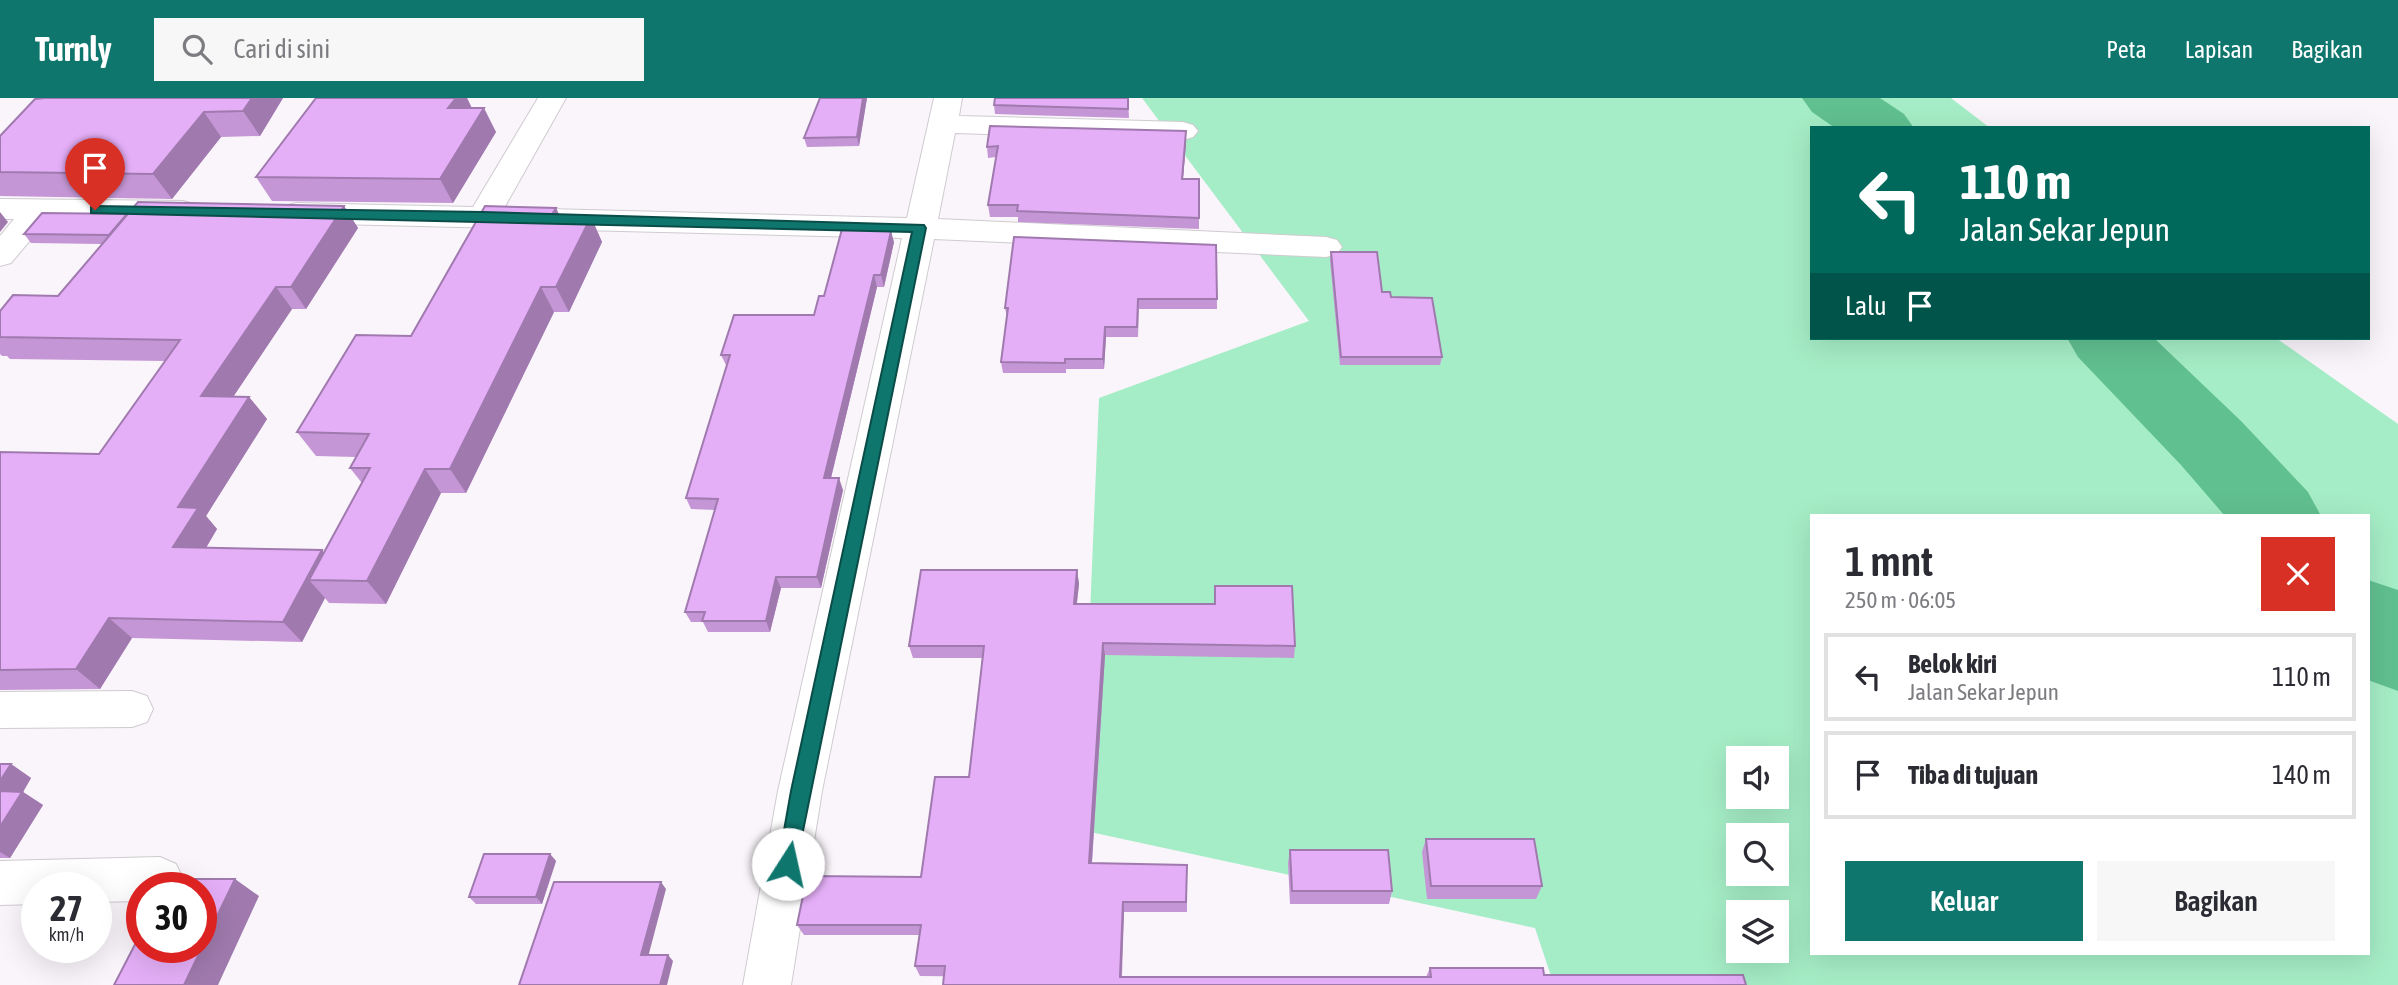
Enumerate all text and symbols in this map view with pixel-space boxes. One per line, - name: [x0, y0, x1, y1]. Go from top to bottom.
- search box: [154, 18, 644, 81]
- text: Turnly: [35, 30, 112, 68]
- icon: search: [178, 30, 216, 68]
- text: Cari di sini: [234, 34, 330, 64]
- text: Peta: [2106, 36, 2147, 63]
- text: Lapisan: [2185, 36, 2253, 63]
- text: Bagikan: [2291, 36, 2363, 63]
- pin: [65, 138, 125, 210]
- icon: arrive: [76, 149, 114, 187]
- text: 110 m: [1960, 153, 2071, 209]
- icon: left: [1845, 154, 1936, 245]
- text: Jalan Sekar Jepun: [1960, 211, 2170, 248]
- icon: arrive: [1901, 287, 1939, 325]
- text: Lalu: [1845, 291, 1887, 321]
- text: 1 mnt: [1845, 537, 1933, 585]
- button: close: [2261, 537, 2335, 611]
- text: 250 m · 06:05: [1845, 587, 1956, 613]
- text: Belok kiri: [1908, 649, 1997, 679]
- icon: left: [1849, 658, 1887, 696]
- text: 110 m: [2272, 662, 2331, 692]
- text: Jalan Sekar Jepun: [1908, 679, 2059, 705]
- map controls: [1726, 746, 1789, 963]
- button: sound: [1726, 746, 1789, 809]
- icon: arrive: [1849, 756, 1887, 794]
- text: Tiba di tujuan: [1908, 760, 2038, 790]
- text: 140 m: [2272, 760, 2331, 790]
- button: search: [1726, 823, 1789, 886]
- position arrow: [751, 827, 825, 901]
- button: Keluar: [1845, 861, 2083, 941]
- button: Bagikan: [2097, 861, 2335, 941]
- speed limit sign: 30: [126, 872, 217, 963]
- text: 27: [50, 888, 83, 928]
- button: layers: [1726, 900, 1789, 963]
- text: km/h: [49, 924, 84, 945]

